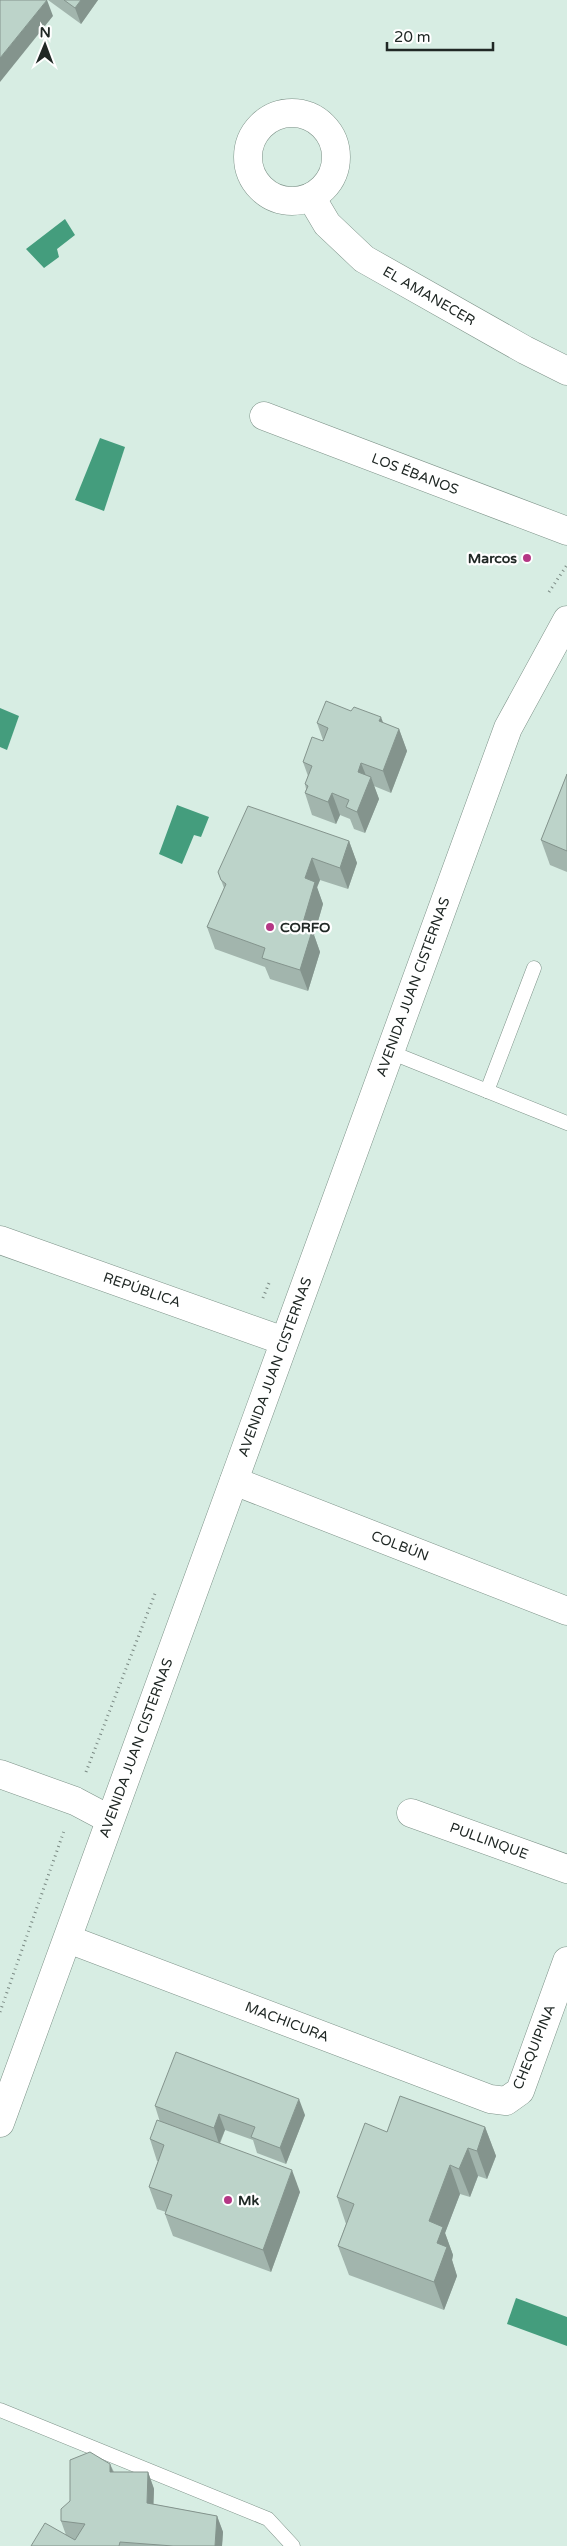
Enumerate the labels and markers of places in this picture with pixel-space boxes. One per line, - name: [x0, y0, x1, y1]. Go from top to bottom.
- place label: Marcos: [468, 550, 517, 567]
- marker: Marcos: [521, 552, 533, 564]
- place label: CORFO: [280, 919, 330, 936]
- marker: CORFO: [264, 921, 276, 933]
- place label: Mk: [238, 2192, 259, 2209]
- marker: Mk: [222, 2194, 234, 2206]

